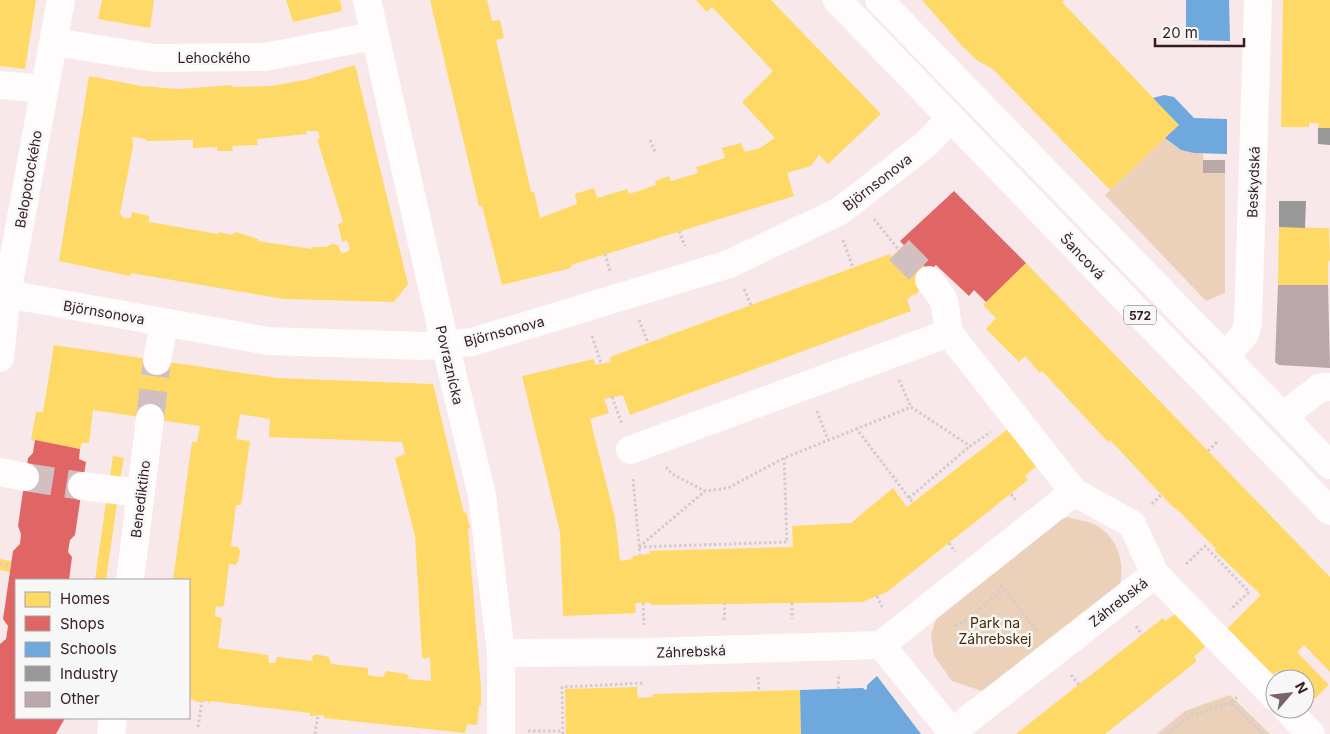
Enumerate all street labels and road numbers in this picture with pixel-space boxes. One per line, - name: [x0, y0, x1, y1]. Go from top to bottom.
- street label: Lehockého: [178, 49, 250, 66]
- street label: Belopotockého: [11, 129, 45, 229]
- street label: Beskydská: [1243, 146, 1263, 218]
- street label: Björnsonova: [839, 150, 915, 214]
- street label: Šancová: [1057, 230, 1109, 282]
- street label: Björnsonova: [62, 296, 146, 328]
- road number: 572: [1124, 306, 1156, 324]
- street label: Björnsonova: [462, 312, 546, 350]
- street label: Povraznícka: [433, 324, 467, 406]
- street label: Benediktiho: [127, 459, 153, 539]
- street label: Záhrebská: [1085, 574, 1151, 630]
- street label: Záhrebská: [656, 641, 726, 661]

